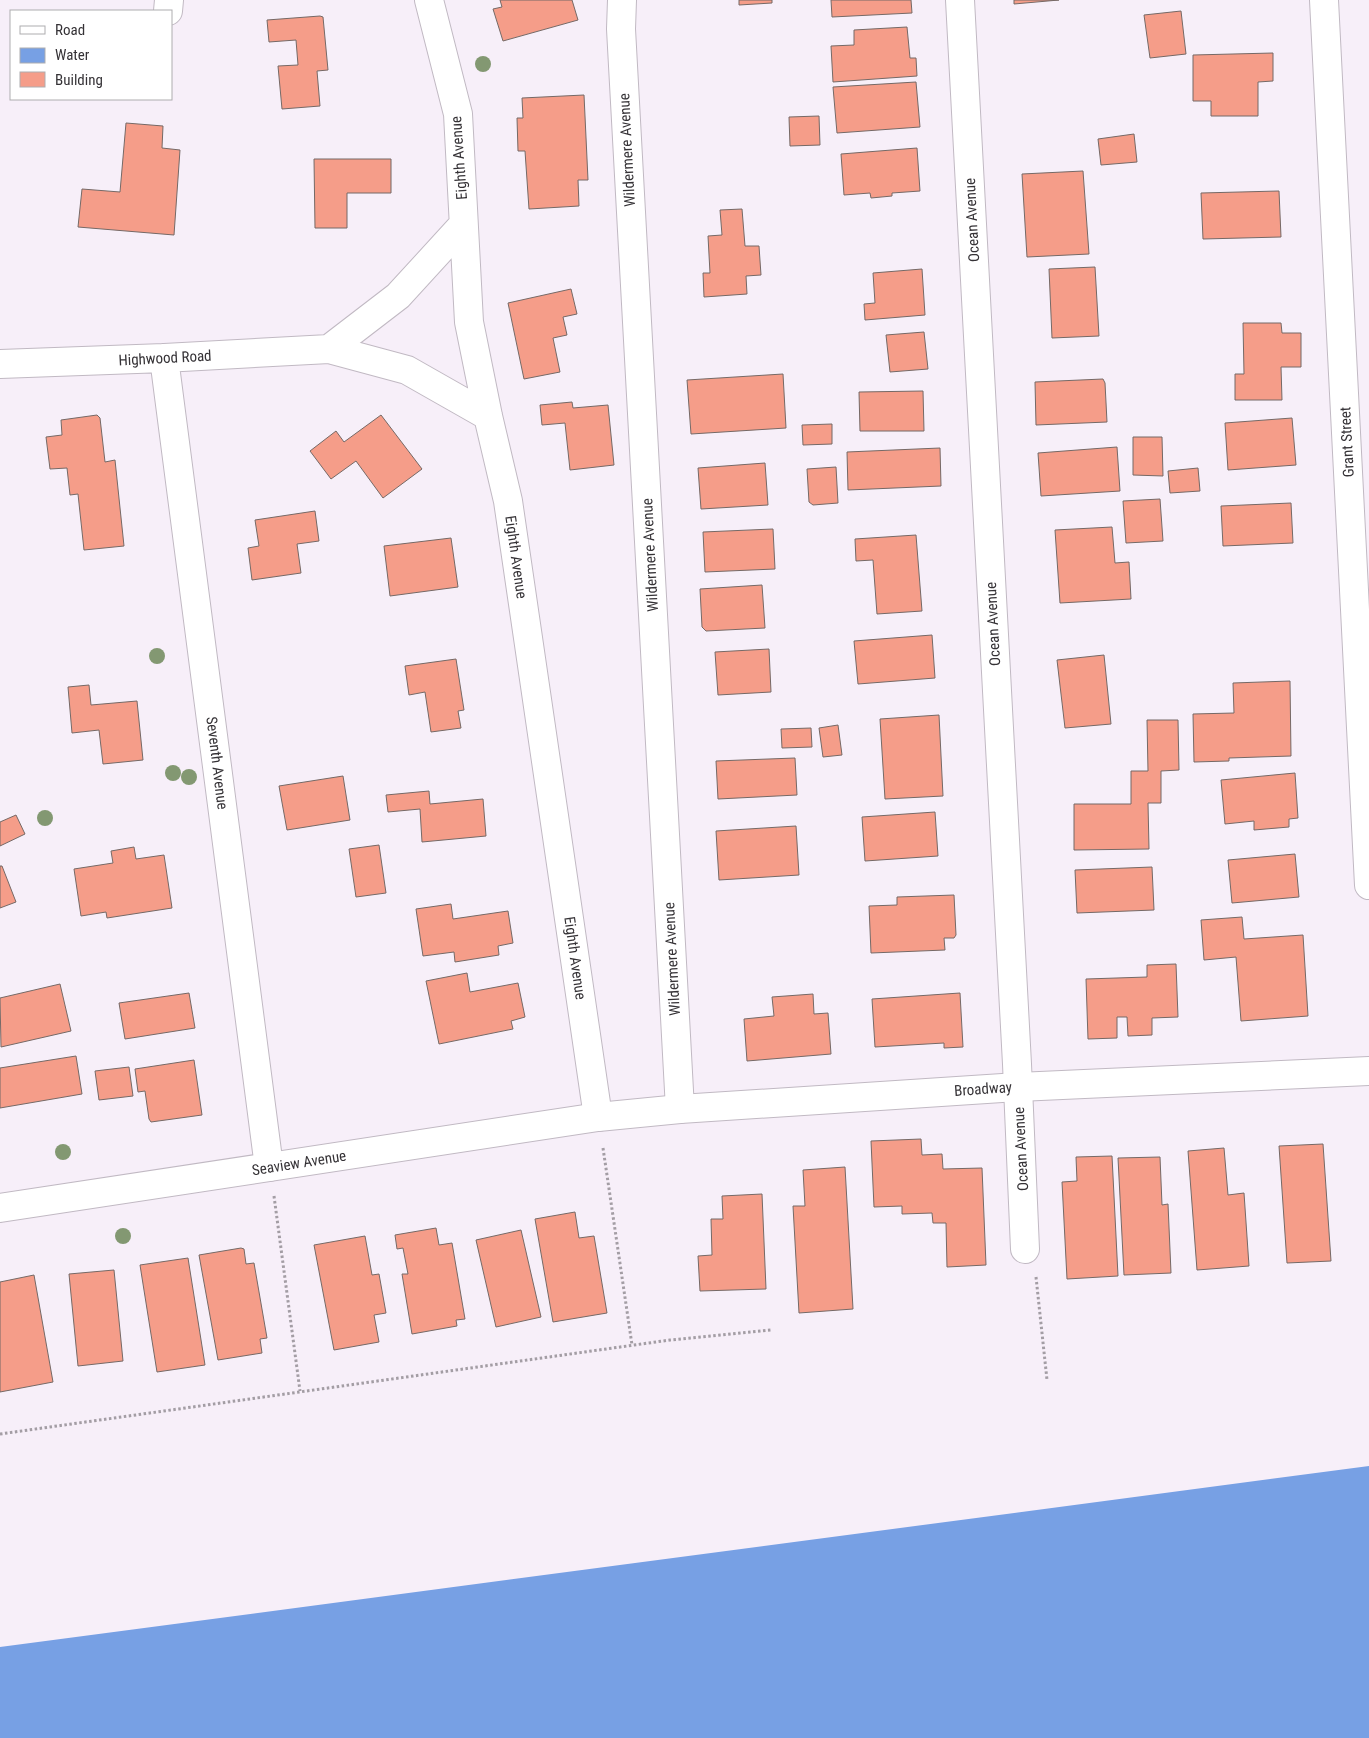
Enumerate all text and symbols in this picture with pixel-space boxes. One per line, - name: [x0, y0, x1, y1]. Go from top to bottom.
- legend: [10, 10, 172, 100]
- text: Road: [55, 21, 85, 39]
- text: Water: [55, 46, 90, 64]
- text: Building: [55, 71, 103, 89]
- street label: Wildermere Avenue: [615, 93, 639, 207]
- street label: Eighth Avenue: [447, 116, 471, 200]
- street label: Ocean Avenue: [961, 178, 983, 262]
- street label: Highwood Road: [118, 347, 212, 369]
- street label: Grant Street: [1336, 406, 1358, 478]
- street label: Wildermere Avenue: [638, 498, 662, 612]
- street label: Eighth Avenue: [501, 514, 531, 600]
- street label: Ocean Avenue: [982, 582, 1004, 666]
- street label: Seventh Avenue: [202, 715, 232, 811]
- street label: Wildermere Avenue: [660, 902, 684, 1016]
- street label: Eighth Avenue: [560, 915, 590, 1001]
- street label: Broadway: [954, 1078, 1012, 1100]
- street label: Ocean Avenue: [1010, 1107, 1032, 1191]
- street label: Seaview Avenue: [251, 1147, 347, 1179]

